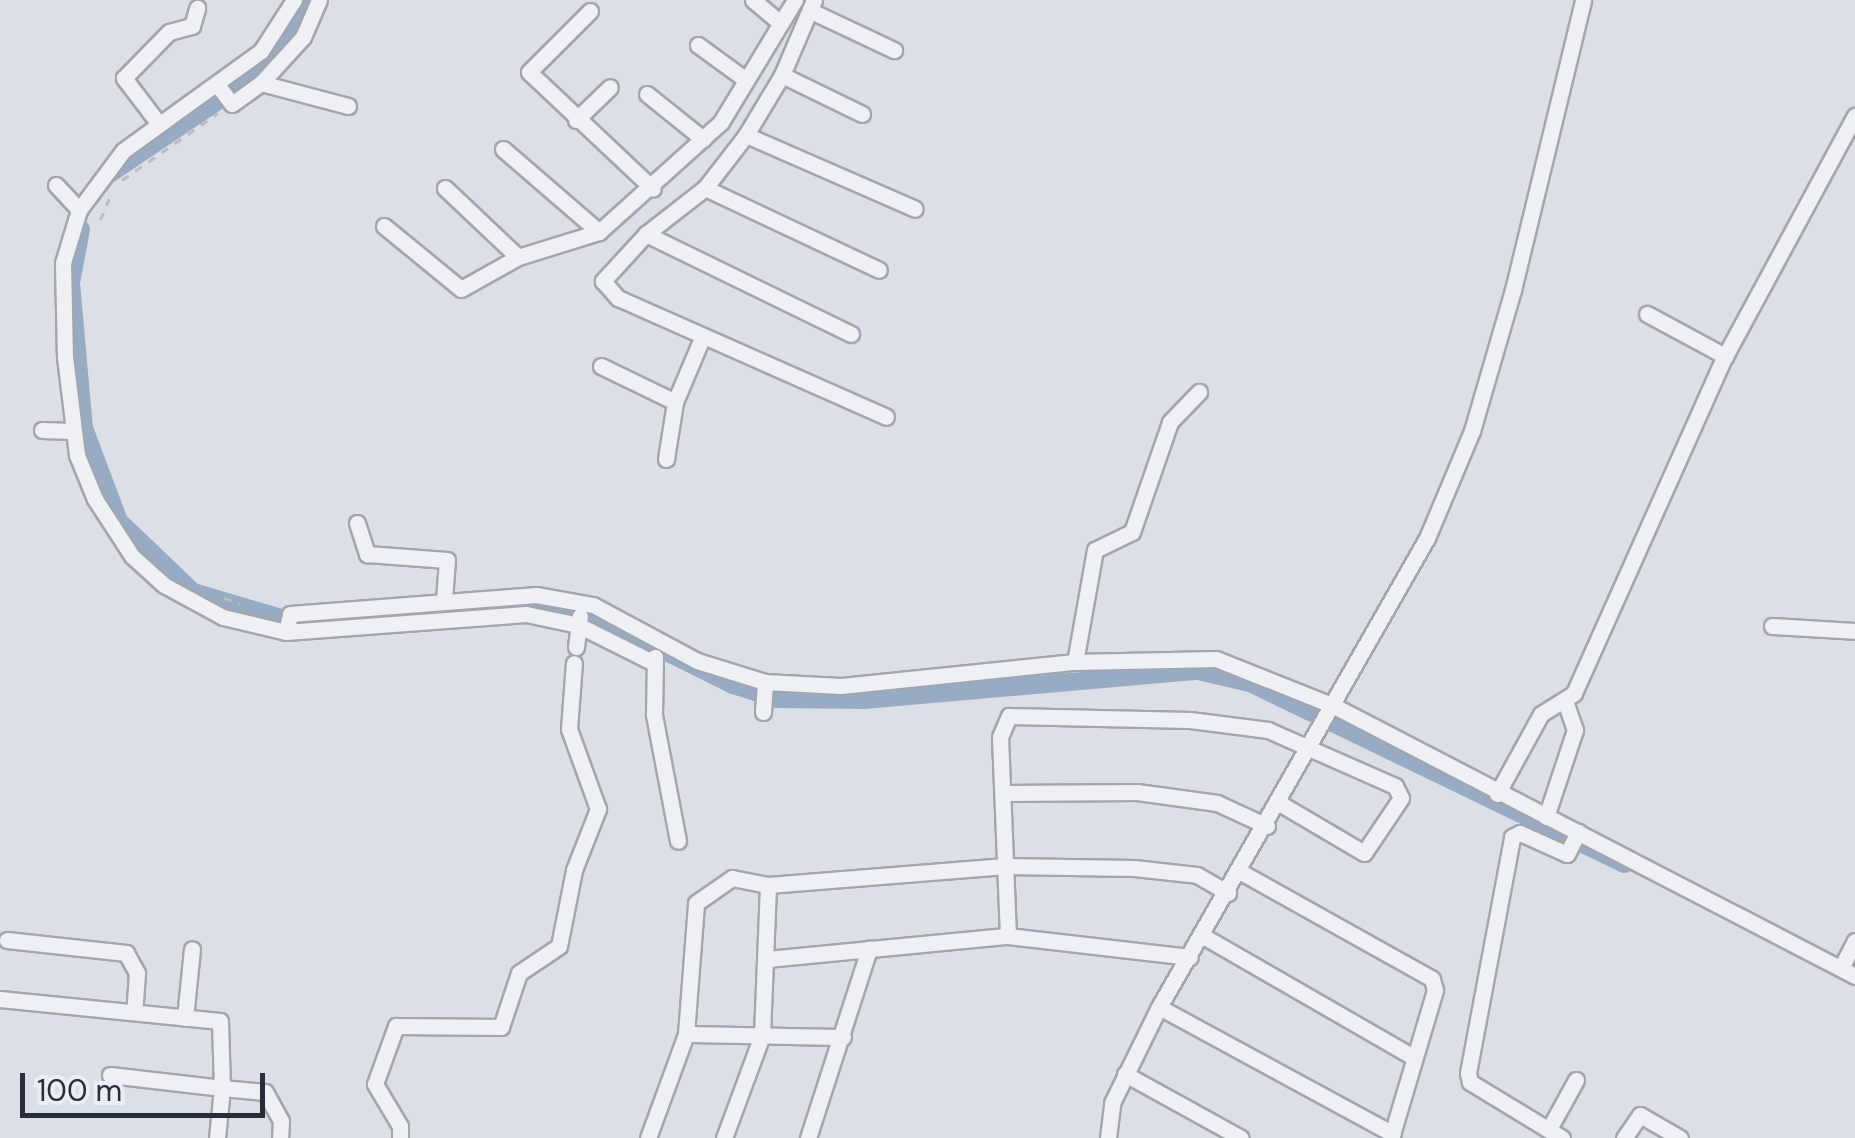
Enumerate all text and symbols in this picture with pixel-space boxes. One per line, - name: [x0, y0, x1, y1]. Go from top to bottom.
- scale bar: [25, 1053, 270, 1115]
- text: 100 m: [37, 1071, 122, 1110]

